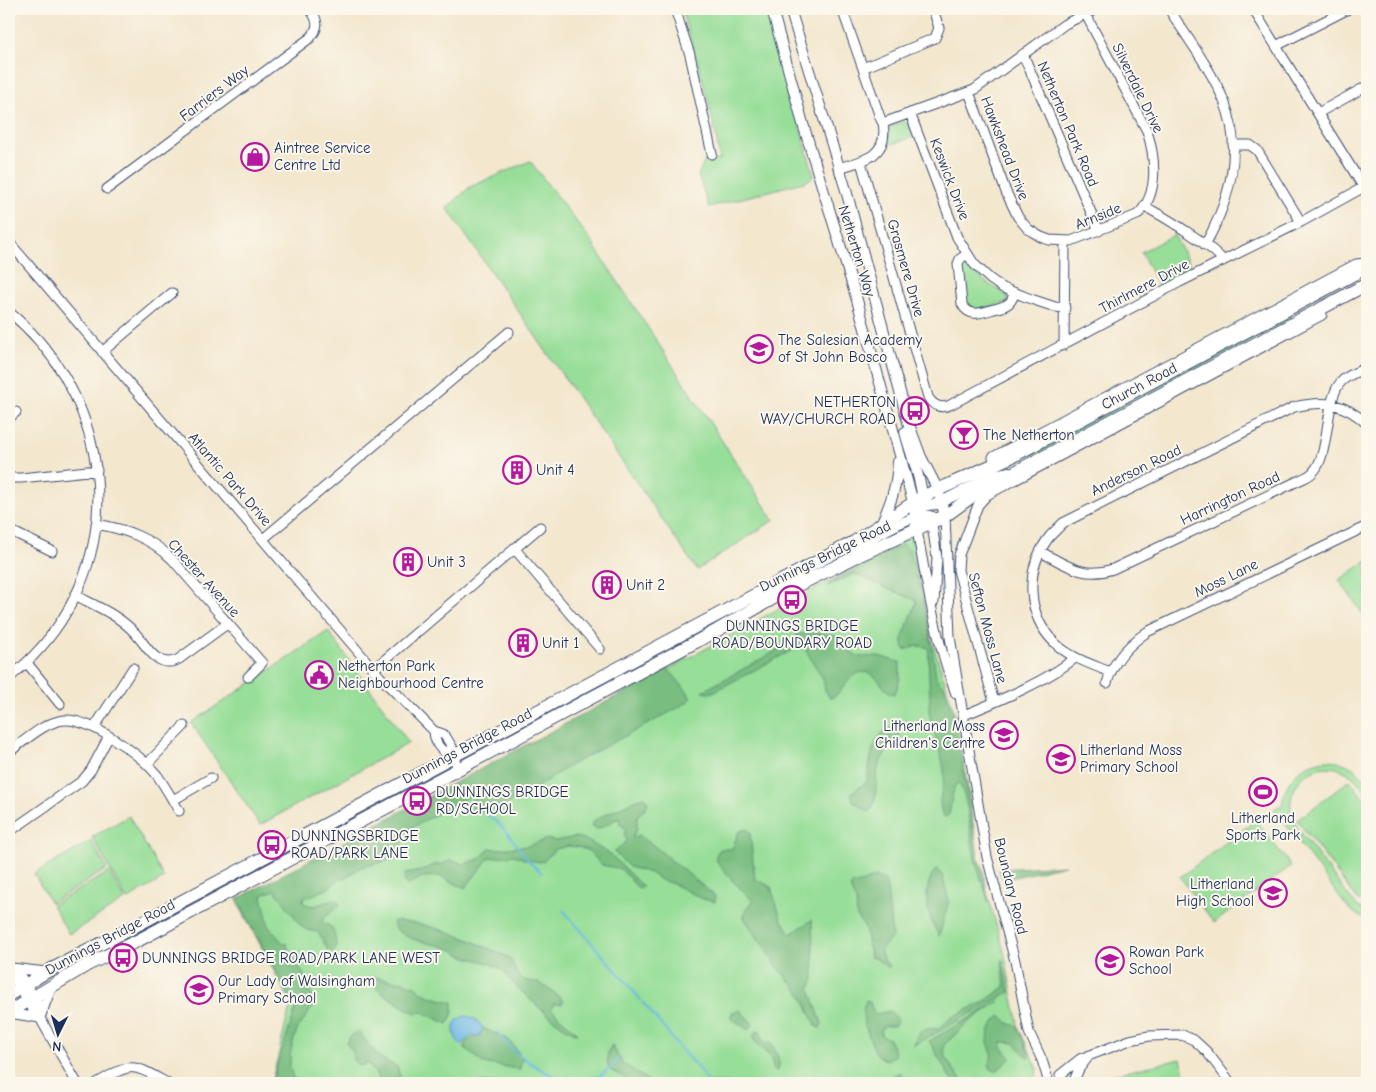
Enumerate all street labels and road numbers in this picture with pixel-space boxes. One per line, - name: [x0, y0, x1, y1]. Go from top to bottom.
- street label: Silverdale Drive: [1108, 40, 1168, 136]
- street label: Netherton Park Road: [1033, 59, 1103, 189]
- street label: Farriers Way: [176, 61, 252, 125]
- street label: Hawkshead Drive: [977, 94, 1033, 203]
- street label: Keswick Drive: [926, 135, 974, 223]
- street label: Arnside: [1072, 198, 1124, 233]
- street label: Netherton Way: [835, 203, 880, 299]
- street label: Grasmere Drive: [883, 217, 929, 319]
- street label: Thirlmere Drive: [1096, 255, 1192, 317]
- street label: Church Road: [1098, 359, 1180, 413]
- street label: Atlantic Park Drive: [184, 428, 276, 530]
- street label: Anderson Road: [1088, 440, 1184, 500]
- street label: Harrington Road: [1177, 467, 1283, 529]
- street label: Dunnings Bridge Road: [756, 516, 894, 596]
- street label: Chester Avenue: [164, 535, 244, 621]
- street label: Moss Lane: [1191, 555, 1261, 601]
- street label: Sefton Moss Lane: [965, 571, 1012, 686]
- street label: Dunnings Bridge Road: [399, 704, 535, 788]
- street label: Boundary Road: [990, 836, 1032, 936]
- street label: Dunnings Bridge Road: [42, 895, 178, 979]

